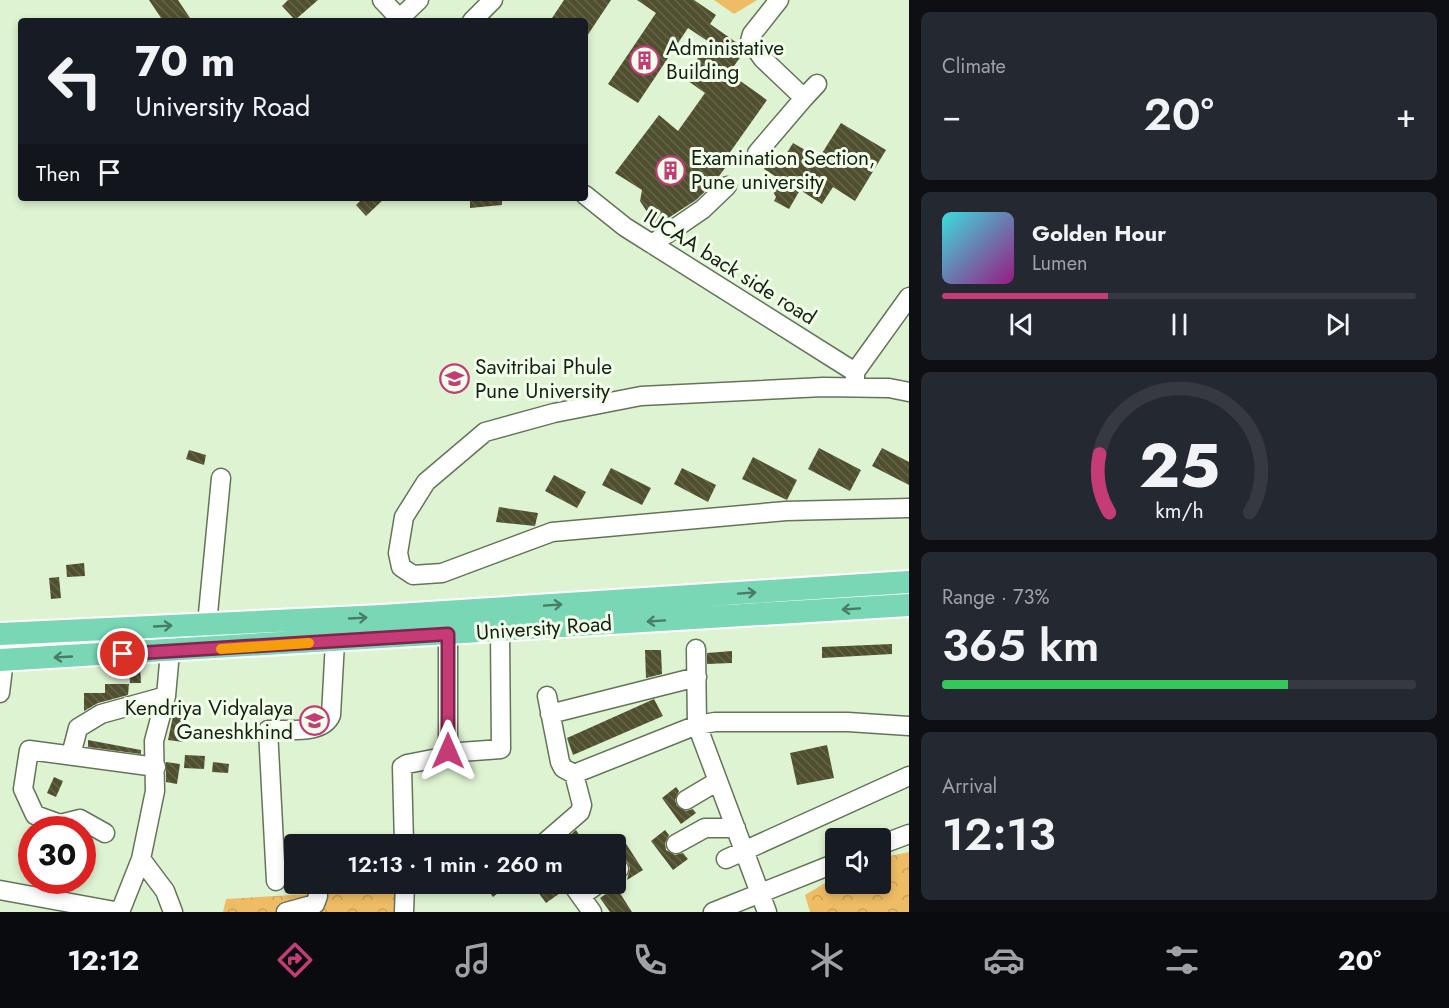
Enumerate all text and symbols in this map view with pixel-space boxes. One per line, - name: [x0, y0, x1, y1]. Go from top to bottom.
- text: 70 m: [135, 31, 235, 92]
- place label: Administative Building: [666, 33, 784, 87]
- icon: left: [36, 42, 114, 120]
- building icon: Administative Building: [629, 44, 661, 76]
- text: Climate: [942, 52, 1006, 81]
- text: 20°: [1143, 82, 1214, 147]
- text: University Road: [135, 87, 310, 126]
- text: −: [942, 92, 961, 139]
- text: +: [1396, 92, 1416, 139]
- place label: Examination Section, Pune university: [691, 143, 876, 197]
- building icon: Examination Section, Pune university: [654, 154, 686, 186]
- icon: arrive: [93, 156, 126, 189]
- text: Then: [36, 157, 81, 189]
- street label: IUCAA back side road: [638, 202, 822, 332]
- text: Golden Hour: [1032, 217, 1166, 249]
- text: Lumen: [1032, 249, 1088, 278]
- icon: previous: [1005, 308, 1038, 341]
- icon: pause: [1163, 308, 1196, 341]
- icon: next: [1321, 308, 1354, 341]
- place label: Savitribai Phule Pune University: [475, 352, 612, 406]
- school or university icon: Savitribai Phule Pune University: [438, 363, 470, 395]
- text: 25: [1138, 420, 1220, 510]
- text: km/h: [1155, 495, 1203, 526]
- text: Range · 73%: [942, 583, 1049, 612]
- one-way arrow: [737, 587, 757, 598]
- one-way arrow: [542, 600, 562, 611]
- one-way arrow: [841, 604, 861, 615]
- street label: University Road: [475, 608, 613, 648]
- one-way arrow: [348, 612, 368, 623]
- text: 365 km: [942, 613, 1099, 678]
- one-way arrow: [647, 616, 666, 627]
- one-way arrow: [153, 621, 173, 632]
- pin: [97, 628, 148, 679]
- icon: arrive: [106, 637, 139, 670]
- one-way arrow: [54, 651, 74, 662]
- place label: Kendriya Vidyalaya Ganeshkhind: [125, 693, 293, 747]
- school or university icon: Kendriya Vidyalaya Ganeshkhind: [298, 704, 330, 736]
- position arrow: [416, 719, 480, 783]
- text: Arrival: [942, 772, 997, 801]
- text: 12:13: [942, 802, 1056, 867]
- speed limit sign: 30: [18, 816, 96, 894]
- map controls: [825, 828, 891, 894]
- button: sound: [825, 828, 891, 894]
- text: 12:13 · 1 min · 260 m: [347, 848, 563, 880]
- icon: directions: [274, 939, 316, 981]
- icon: music: [452, 939, 494, 981]
- icon: phone: [629, 939, 671, 981]
- icon: climate: [806, 939, 848, 981]
- icon: car: [983, 939, 1025, 981]
- icon: filters: [1161, 939, 1203, 981]
- text: 12:12: [68, 941, 139, 980]
- text: 20°: [1338, 941, 1381, 980]

